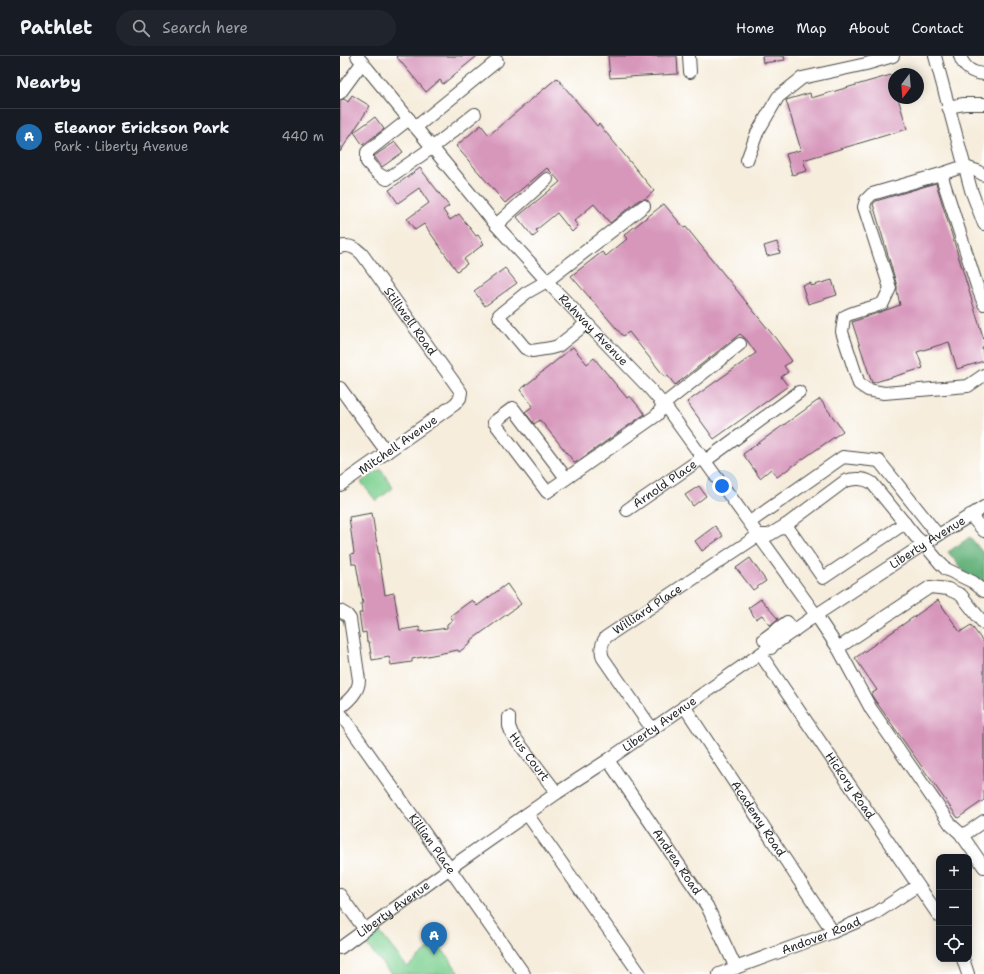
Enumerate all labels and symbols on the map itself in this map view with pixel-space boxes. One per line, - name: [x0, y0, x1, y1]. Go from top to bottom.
- north arrow: [888, 68, 924, 104]
- street label: Stillwell Road: [380, 284, 440, 359]
- street label: Rahway Avenue: [555, 291, 632, 369]
- street label: Mitchell Avenue: [355, 412, 441, 478]
- street label: Arnold Place: [630, 456, 700, 511]
- your location: [712, 476, 732, 496]
- street label: Liberty Avenue: [886, 512, 969, 572]
- street label: Williard Place: [609, 581, 685, 638]
- street label: Liberty Avenue: [619, 693, 700, 756]
- street label: Hus Court: [505, 729, 553, 784]
- street label: Hickory Road: [822, 749, 879, 822]
- street label: Academy Road: [728, 778, 789, 860]
- street label: Killian Place: [405, 810, 459, 877]
- street label: Andrea Road: [649, 826, 705, 898]
- street label: Liberty Avenue: [355, 878, 433, 940]
- street label: Andover Road: [779, 913, 863, 958]
- pin: A: [421, 922, 447, 955]

